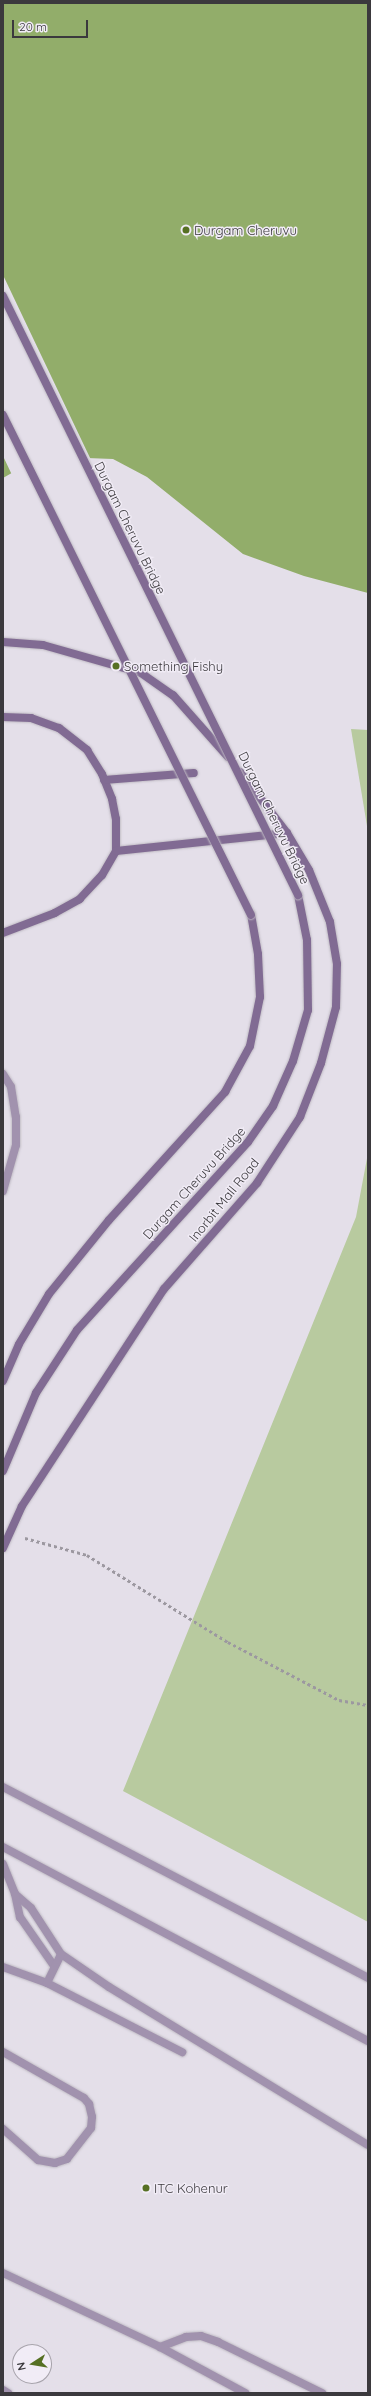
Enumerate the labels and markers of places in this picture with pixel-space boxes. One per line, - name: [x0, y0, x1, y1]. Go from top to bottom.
- place label: Durgam Cheruvu: [194, 222, 297, 238]
- marker: Durgam Cheruvu: [181, 225, 191, 235]
- place label: Something Fishy: [124, 658, 223, 674]
- marker: Something Fishy: [111, 661, 121, 671]
- place label: ITC Kohenur: [154, 2180, 228, 2196]
- marker: ITC Kohenur: [141, 2183, 151, 2193]

